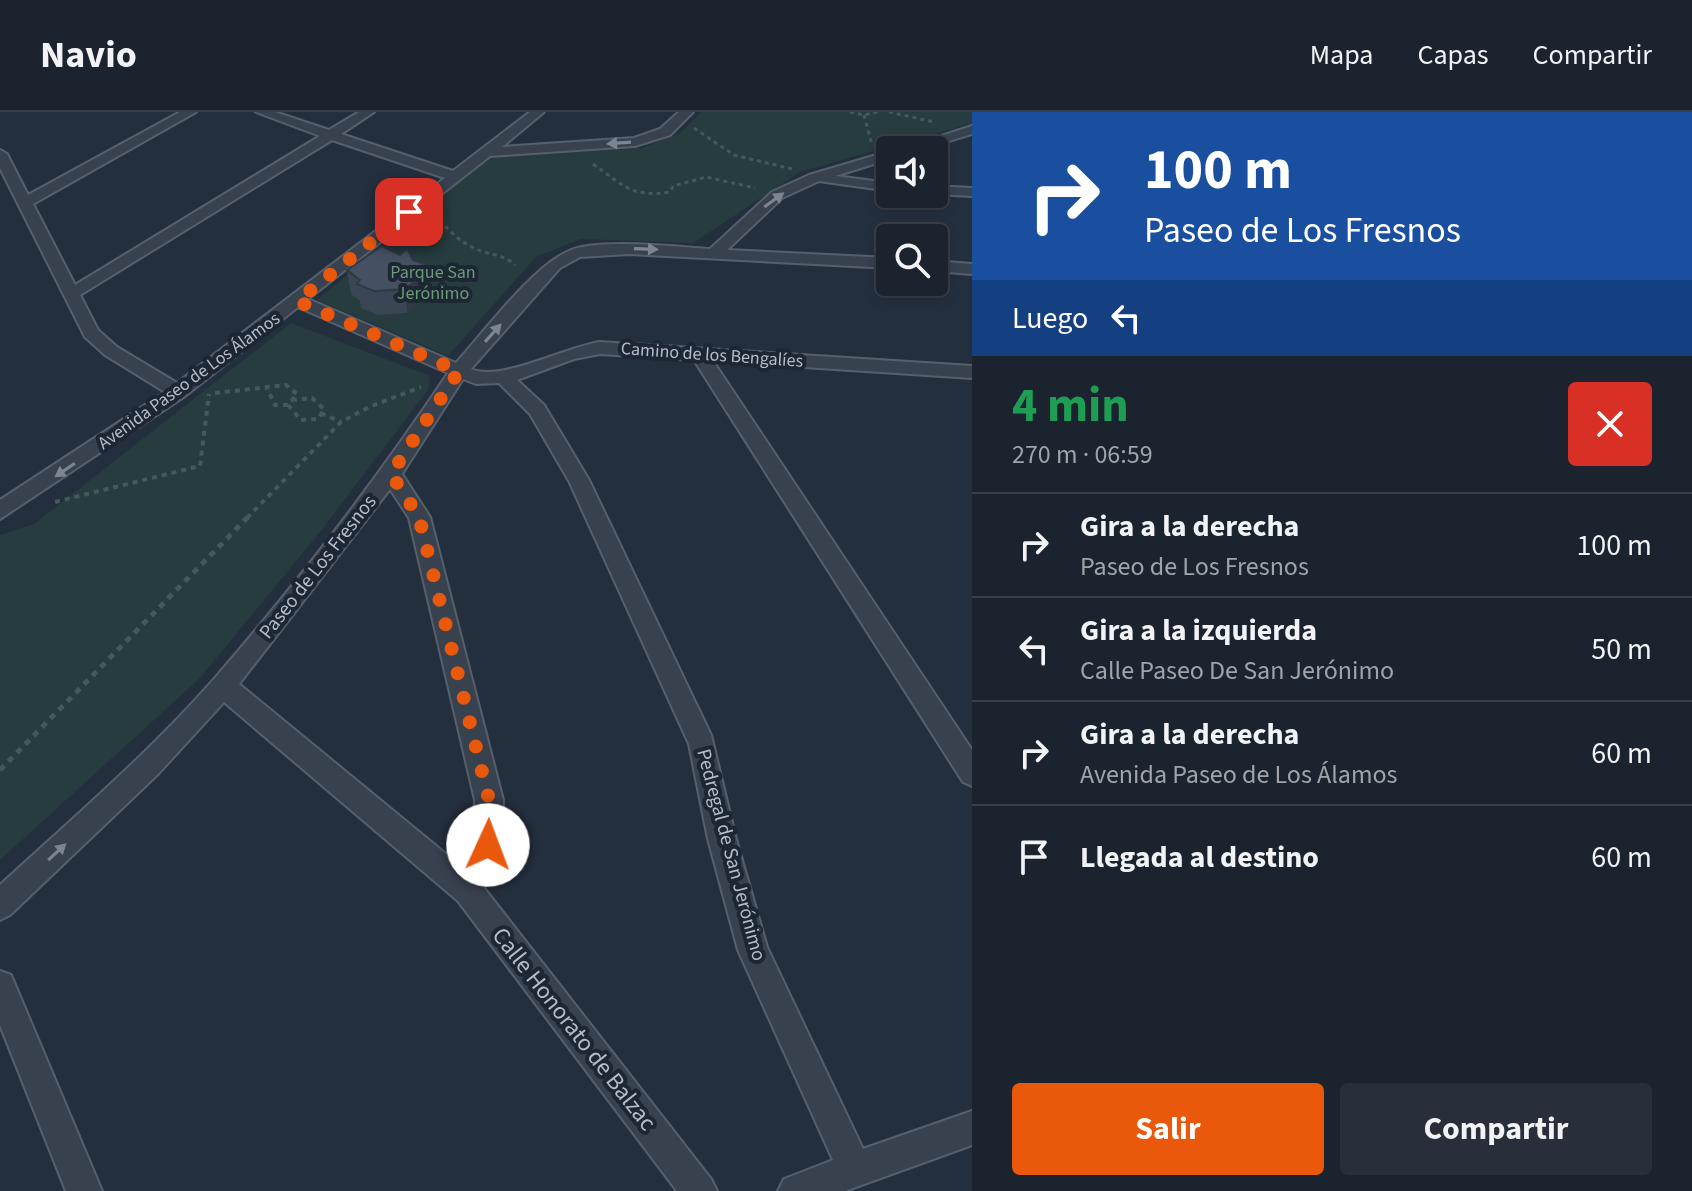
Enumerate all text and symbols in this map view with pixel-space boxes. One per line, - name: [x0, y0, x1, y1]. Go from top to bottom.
- text: Navio: [40, 28, 137, 82]
- text: Mapa: [1310, 35, 1373, 75]
- text: Capas: [1417, 35, 1489, 75]
- text: Compartir: [1533, 35, 1652, 75]
- text: 100 m: [1144, 131, 1292, 210]
- map controls: [876, 136, 948, 296]
- button: sound: [876, 136, 948, 208]
- one-way arrow: [606, 137, 631, 150]
- icon: right: [1012, 144, 1116, 248]
- pin: [375, 178, 443, 246]
- icon: arrive: [387, 190, 431, 234]
- one-way arrow: [763, 192, 785, 208]
- text: Paseo de Los Fresnos: [1144, 205, 1461, 256]
- button: search: [876, 224, 948, 296]
- one-way arrow: [634, 243, 659, 256]
- park label: Parque San Jerónimo: [390, 260, 476, 306]
- icon: left: [1104, 296, 1148, 340]
- text: Luego: [1012, 297, 1088, 340]
- street label: Avenida Paseo de Los Álamos: [93, 306, 285, 456]
- one-way arrow: [484, 323, 502, 342]
- street label: Camino de los Bengalíes: [620, 336, 804, 374]
- text: 4 min: [1012, 372, 1129, 440]
- button: close: [1568, 382, 1652, 466]
- text: 270 m · 06:59: [1012, 436, 1153, 473]
- one-way arrow: [55, 462, 76, 477]
- street label: Paseo de Los Fresnos: [253, 489, 383, 645]
- text: Gira a la derecha: [1080, 505, 1299, 548]
- icon: right: [1012, 523, 1056, 567]
- text: 100 m: [1576, 524, 1652, 567]
- text: Paseo de Los Fresnos: [1080, 548, 1309, 585]
- text: Gira a la izquierda: [1080, 609, 1317, 652]
- icon: left: [1012, 627, 1056, 671]
- text: 50 m: [1591, 628, 1652, 671]
- text: Calle Paseo De San Jerónimo: [1080, 652, 1394, 689]
- text: Gira a la derecha: [1080, 713, 1299, 756]
- icon: right: [1012, 731, 1056, 775]
- text: 60 m: [1591, 732, 1652, 775]
- street label: Pedregal de San Jerónimo: [689, 746, 773, 964]
- text: Avenida Paseo de Los Álamos: [1080, 756, 1397, 793]
- position arrow: [446, 803, 530, 887]
- icon: arrive: [1012, 835, 1056, 879]
- text: Llegada al destino: [1080, 836, 1319, 879]
- text: 60 m: [1591, 836, 1652, 879]
- one-way arrow: [47, 843, 66, 861]
- street label: Calle Honorato de Balzac: [483, 920, 665, 1138]
- button: Salir: [1012, 1083, 1324, 1175]
- button: Compartir: [1340, 1083, 1652, 1175]

